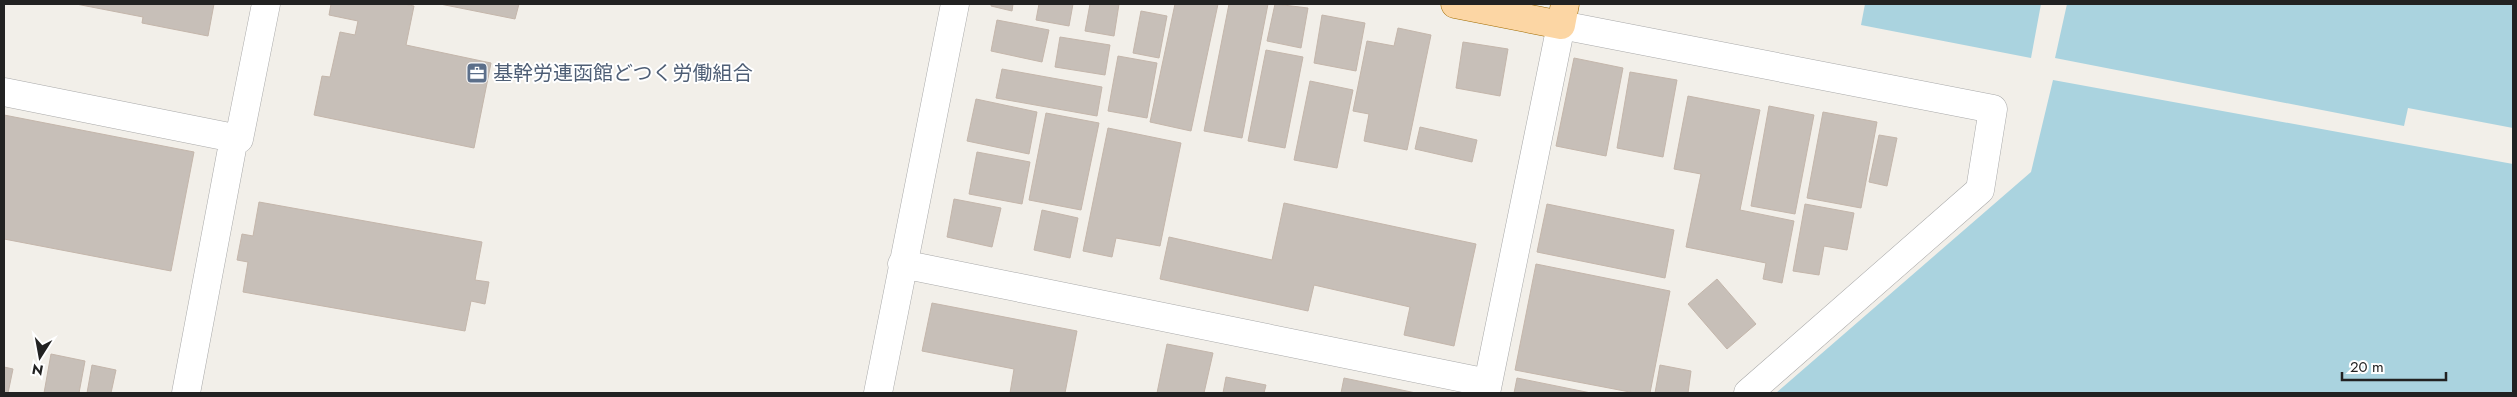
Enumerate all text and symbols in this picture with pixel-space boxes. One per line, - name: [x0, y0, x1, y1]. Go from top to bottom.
- place label: 基幹労連函館どつく労働組合: [493, 59, 752, 88]
- office icon: 基幹労連函館どつく労働組合: [465, 61, 489, 85]
- north arrow: [15, 332, 65, 382]
- scale bar: [2342, 350, 2446, 382]
- text: 20 m: [2350, 356, 2384, 378]
- text: N: [30, 359, 45, 381]

